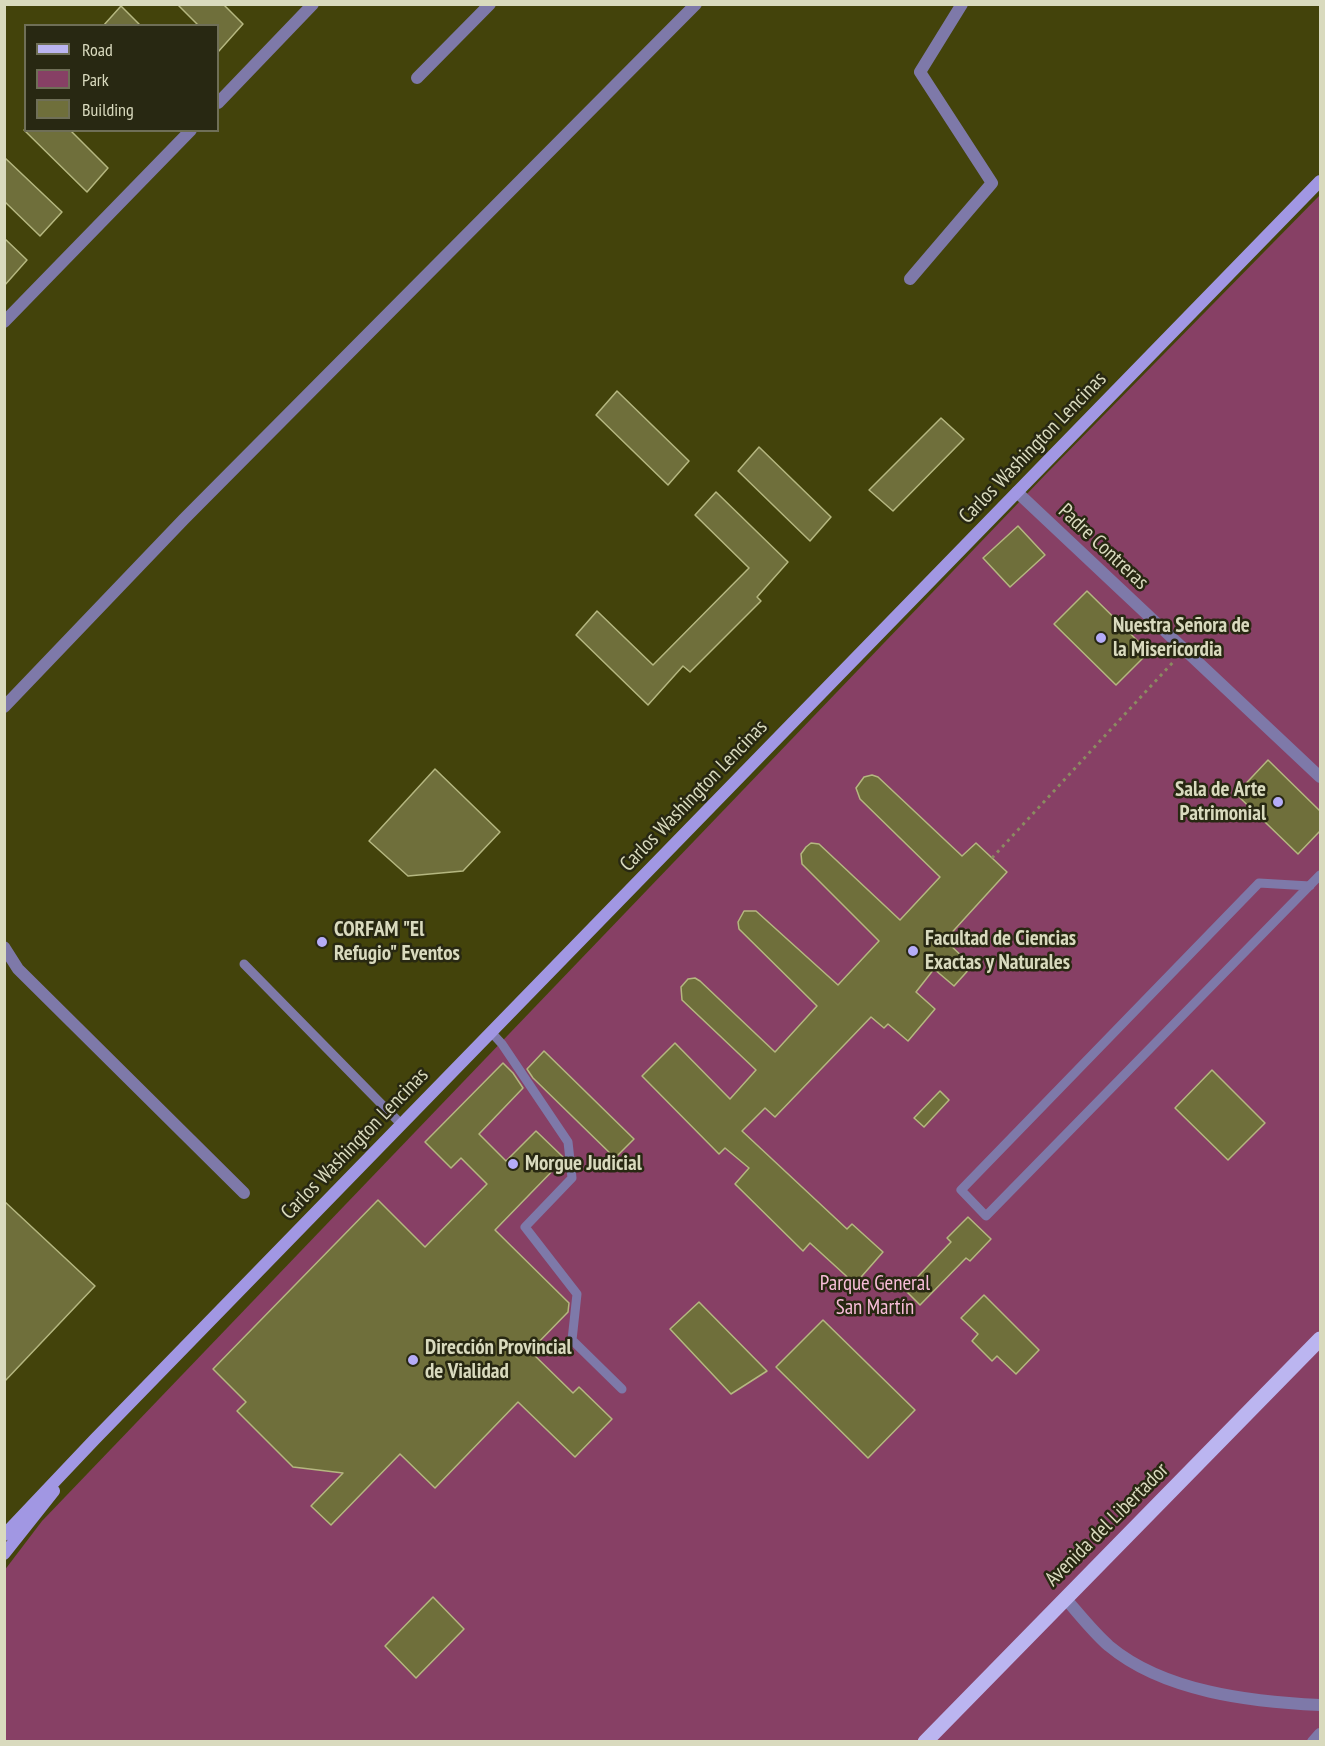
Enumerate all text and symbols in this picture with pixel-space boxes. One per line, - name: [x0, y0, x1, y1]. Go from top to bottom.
- legend: [24, 24, 219, 132]
- text: Road: [82, 38, 113, 61]
- text: Park: [82, 68, 109, 91]
- text: Building: [82, 98, 134, 121]
- street label: Carlos Washington Lencinas: [954, 367, 1112, 529]
- street label: Padre Contreras: [1053, 499, 1153, 595]
- place label: Nuestra Señora de la Misericordia: [1113, 613, 1250, 663]
- marker: Nuestra Señora de la Misericordia: [1094, 631, 1108, 645]
- street label: Carlos Washington Lencinas: [615, 715, 773, 877]
- place label: Sala de Arte Patrimonial: [1175, 777, 1266, 827]
- marker: Sala de Arte Patrimonial: [1271, 795, 1285, 809]
- place label: CORFAM "El Refugio" Eventos: [334, 917, 460, 967]
- place label: Facultad de Ciencias Exactas y Naturales: [925, 926, 1076, 976]
- marker: CORFAM "El Refugio" Eventos: [315, 935, 329, 949]
- marker: Facultad de Ciencias Exactas y Naturales: [906, 944, 920, 958]
- street label: Carlos Washington Lencinas: [276, 1063, 434, 1225]
- place label: Morgue Judicial: [525, 1151, 642, 1177]
- marker: Morgue Judicial: [506, 1157, 520, 1171]
- park label: Parque General San Martín: [820, 1271, 930, 1321]
- place label: Dirección Provincial de Vialidad: [425, 1335, 572, 1385]
- marker: Dirección Provincial de Vialidad: [406, 1353, 420, 1367]
- street label: Avenida del Libertador: [1040, 1458, 1174, 1592]

